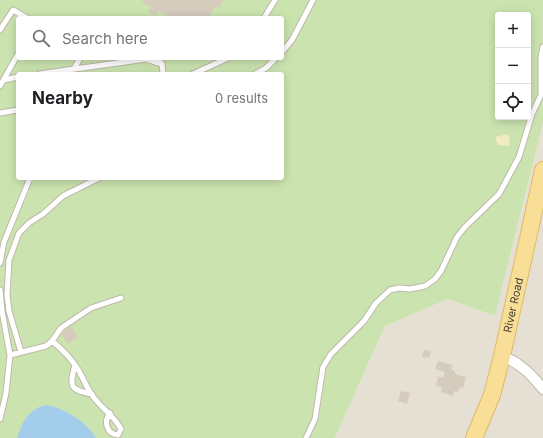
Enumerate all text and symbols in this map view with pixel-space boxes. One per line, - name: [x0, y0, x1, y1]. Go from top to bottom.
- map controls: [495, 12, 531, 120]
- button: +: [495, 12, 531, 48]
- search box: [16, 16, 284, 60]
- icon: search: [30, 27, 52, 49]
- text: Search here: [62, 29, 148, 48]
- button: −: [495, 48, 531, 84]
- button: locate: [495, 84, 531, 120]
- text: Nearby: [32, 88, 93, 108]
- text: 0 results: [215, 90, 268, 106]
- street label: River Road: [500, 276, 526, 334]

